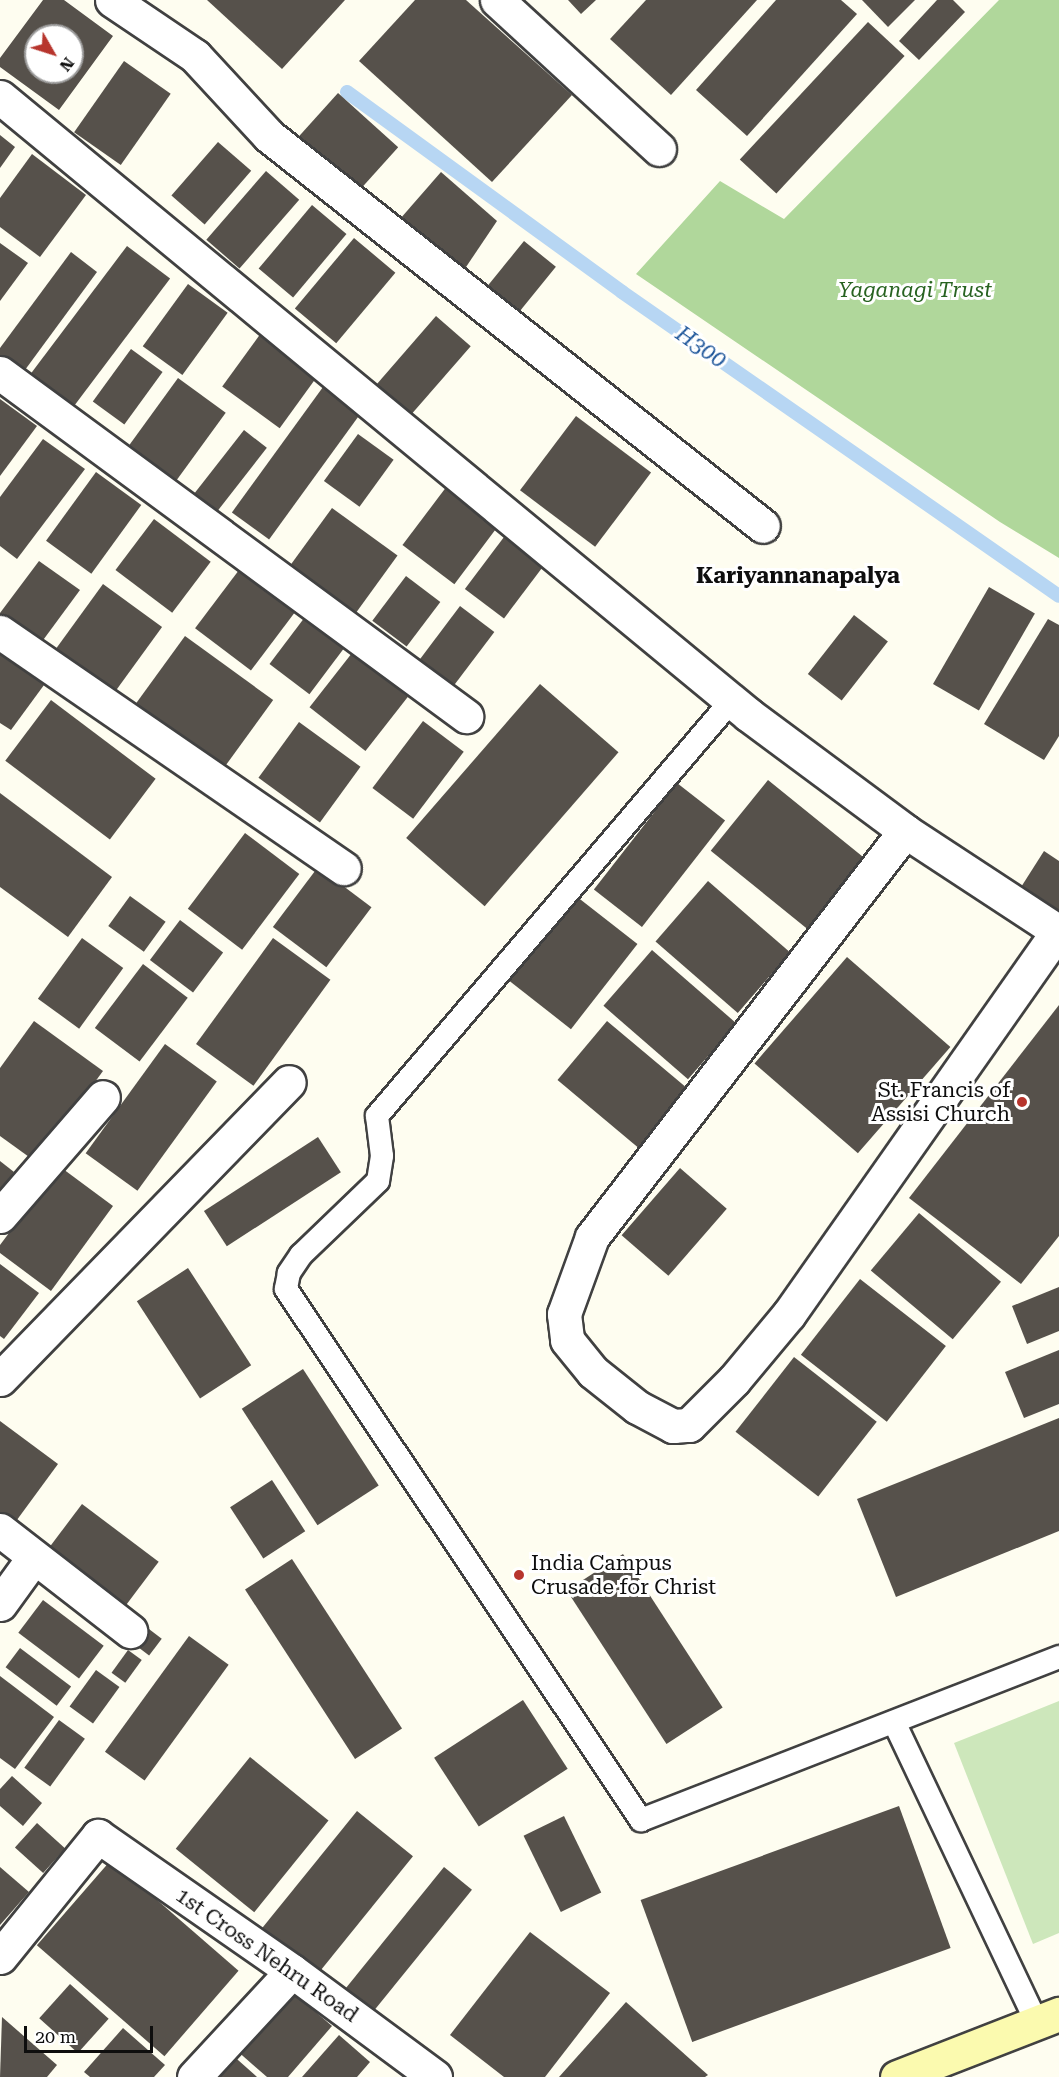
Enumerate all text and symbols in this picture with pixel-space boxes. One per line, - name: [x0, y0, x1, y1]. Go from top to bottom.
- north arrow: [24, 24, 84, 84]
- text: N: [56, 54, 78, 75]
- park label: Yaganagi Trust: [838, 277, 992, 303]
- water label: H300: [671, 320, 731, 374]
- district label: Kariyannanapalya: [696, 563, 900, 589]
- place label: St. Francis of Assisi Church: [871, 1077, 1010, 1127]
- marker: St. Francis of Assisi Church: [1015, 1095, 1029, 1109]
- place label: India Campus Crusade for Christ: [531, 1550, 716, 1600]
- marker: India Campus Crusade for Christ: [512, 1568, 526, 1582]
- street label: 1st Cross Nehru Road: [171, 1883, 363, 2027]
- scale bar: [27, 2014, 156, 2052]
- text: 20 m: [35, 2026, 76, 2047]

